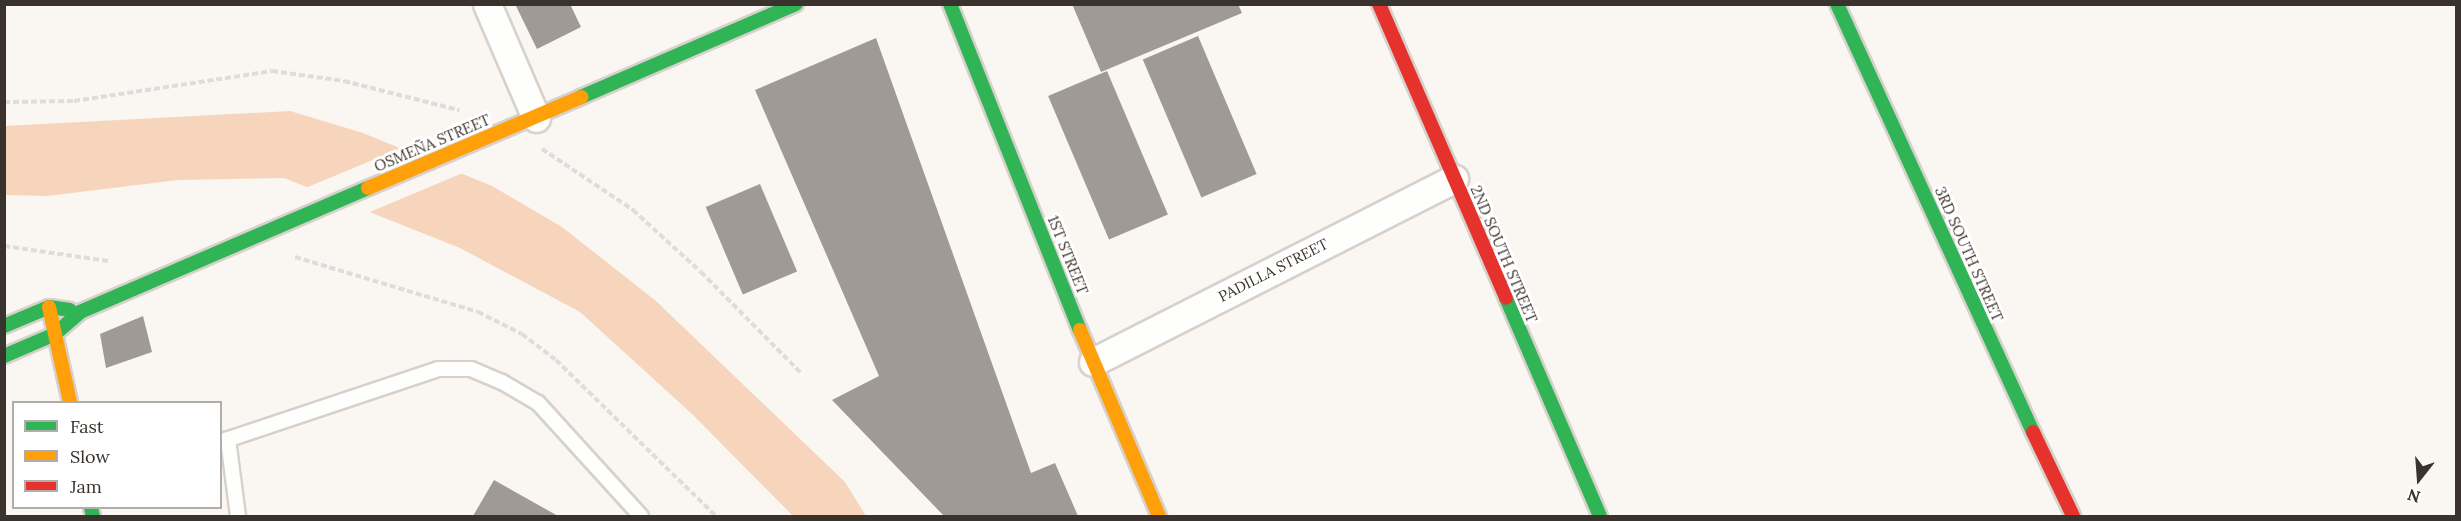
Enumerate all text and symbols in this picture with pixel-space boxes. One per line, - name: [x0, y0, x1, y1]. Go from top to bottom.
- street label: OSMEÑA STREET: [371, 110, 493, 176]
- street label: 2ND SOUTH STREET: [1467, 183, 1541, 325]
- street label: 3RD SOUTH STREET: [1931, 184, 2007, 324]
- street label: 1ST STREET: [1044, 213, 1092, 297]
- street label: PADILLA STREET: [1215, 235, 1331, 305]
- legend: [12, 401, 222, 509]
- text: Fast: [70, 415, 104, 438]
- text: Slow: [70, 445, 110, 468]
- north arrow: [2389, 449, 2449, 509]
- text: Jam: [70, 475, 102, 498]
- text: N: [2405, 485, 2423, 508]

